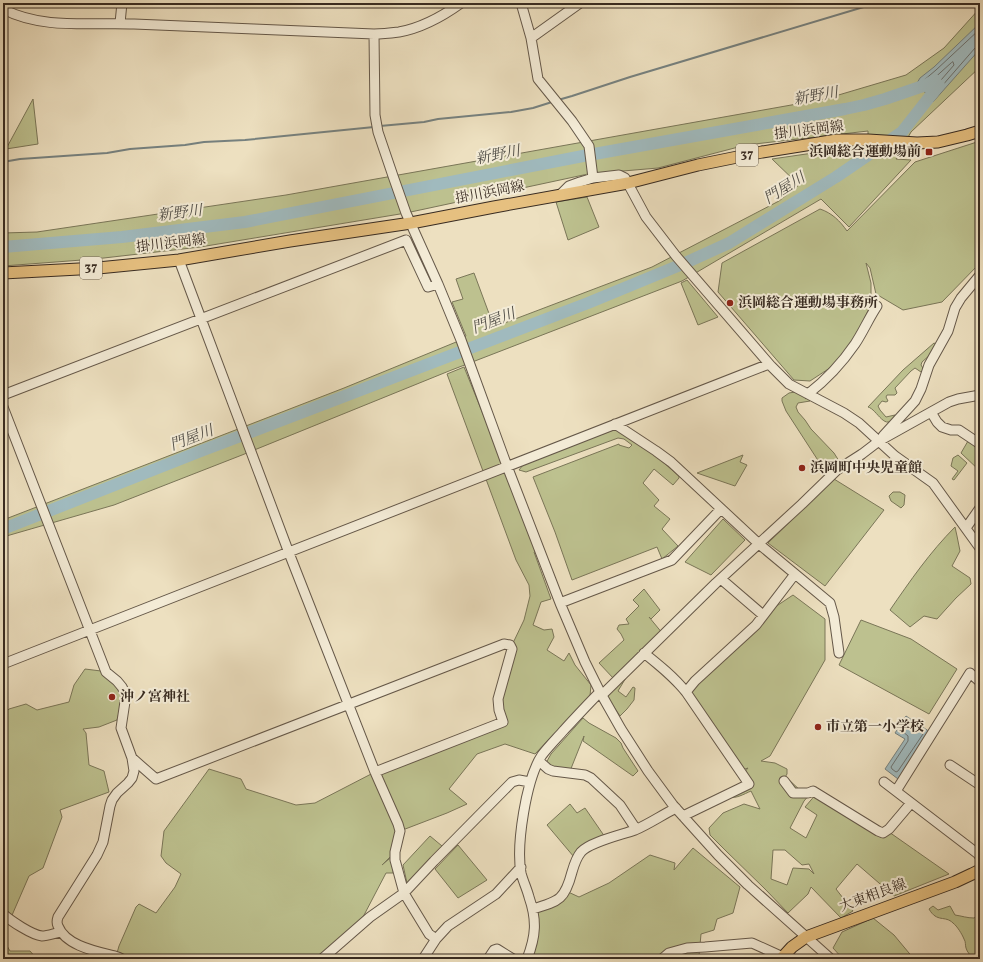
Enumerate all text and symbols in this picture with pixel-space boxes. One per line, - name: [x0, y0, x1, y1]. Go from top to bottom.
- water label: 新野川: [792, 82, 842, 111]
- street label: 掛川浜岡線: [773, 117, 845, 145]
- water label: 新野川: [474, 141, 524, 171]
- place label: 浜岡総合運動場前: [809, 143, 921, 162]
- road number: 37: [736, 144, 758, 166]
- marker: 浜岡総合運動場前: [924, 147, 934, 157]
- water label: 門屋川: [760, 167, 811, 210]
- street label: 掛川浜岡線: [454, 177, 526, 209]
- water label: 新野川: [156, 201, 206, 227]
- street label: 掛川浜岡線: [135, 230, 207, 258]
- road number: 37: [80, 257, 102, 279]
- place label: 浜岡総合運動場事務所: [738, 294, 878, 313]
- marker: 浜岡総合運動場事務所: [725, 298, 735, 308]
- water label: 門屋川: [469, 303, 521, 340]
- water label: 門屋川: [167, 420, 219, 457]
- place label: 浜岡町中央児童館: [810, 459, 922, 478]
- marker: 浜岡町中央児童館: [797, 463, 807, 473]
- place label: 沖ノ宮神社: [120, 688, 190, 707]
- marker: 沖ノ宮神社: [107, 692, 117, 702]
- place label: 市立第一小学校: [826, 718, 924, 737]
- marker: 市立第一小学校: [813, 722, 823, 732]
- street label: 大東相良線: [837, 875, 909, 917]

